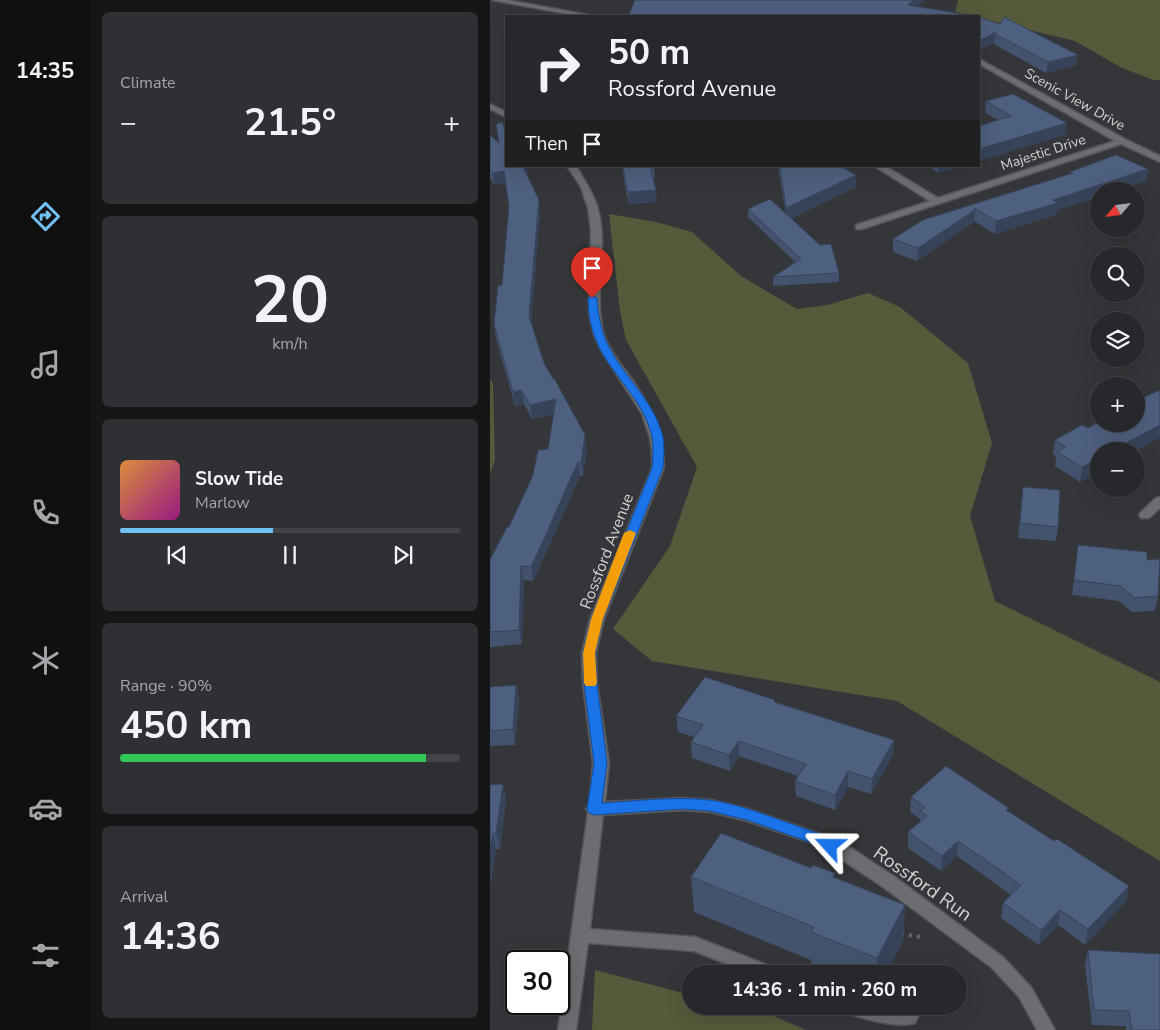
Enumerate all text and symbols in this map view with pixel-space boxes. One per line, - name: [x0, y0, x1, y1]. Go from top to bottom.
- text: 50 m: [608, 29, 690, 76]
- icon: right: [525, 35, 590, 100]
- text: 14:35: [16, 56, 74, 86]
- street label: Scenic View Drive: [1021, 64, 1129, 135]
- text: Climate: [120, 72, 175, 94]
- text: Rossford Avenue: [608, 74, 776, 104]
- text: 21.5°: [244, 97, 336, 148]
- text: −: [120, 104, 137, 142]
- text: +: [443, 104, 460, 142]
- icon: arrive: [578, 130, 606, 158]
- street label: Majestic Drive: [998, 130, 1088, 175]
- text: Then: [525, 131, 568, 157]
- north arrow: [1090, 182, 1145, 238]
- map controls: [1090, 182, 1145, 497]
- icon: directions: [28, 199, 63, 234]
- pin: [571, 247, 613, 298]
- button: search: [1090, 247, 1145, 302]
- icon: arrive: [578, 254, 606, 282]
- text: 20: [251, 256, 329, 345]
- button: layers: [1090, 312, 1145, 367]
- text: km/h: [272, 333, 308, 355]
- icon: music: [28, 347, 63, 382]
- button: +: [1090, 377, 1145, 432]
- button: −: [1090, 442, 1145, 497]
- text: Slow Tide: [195, 466, 283, 492]
- street label: Rossford Avenue: [575, 490, 639, 612]
- text: Marlow: [195, 492, 250, 514]
- icon: phone: [28, 495, 63, 530]
- icon: previous: [163, 541, 191, 569]
- icon: pause: [276, 541, 304, 569]
- icon: next: [389, 541, 417, 569]
- icon: climate: [28, 643, 63, 678]
- text: Range · 90%: [120, 675, 212, 697]
- text: 450 km: [120, 700, 252, 751]
- icon: car: [28, 791, 63, 826]
- position arrow: [803, 819, 855, 871]
- street label: Rossford Run: [868, 840, 977, 927]
- text: Arrival: [120, 886, 168, 908]
- text: 14:36: [120, 911, 221, 962]
- icon: filters: [28, 938, 63, 973]
- speed limit sign: 30: [505, 950, 570, 1015]
- text: 14:36 · 1 min · 260 m: [732, 977, 917, 1003]

